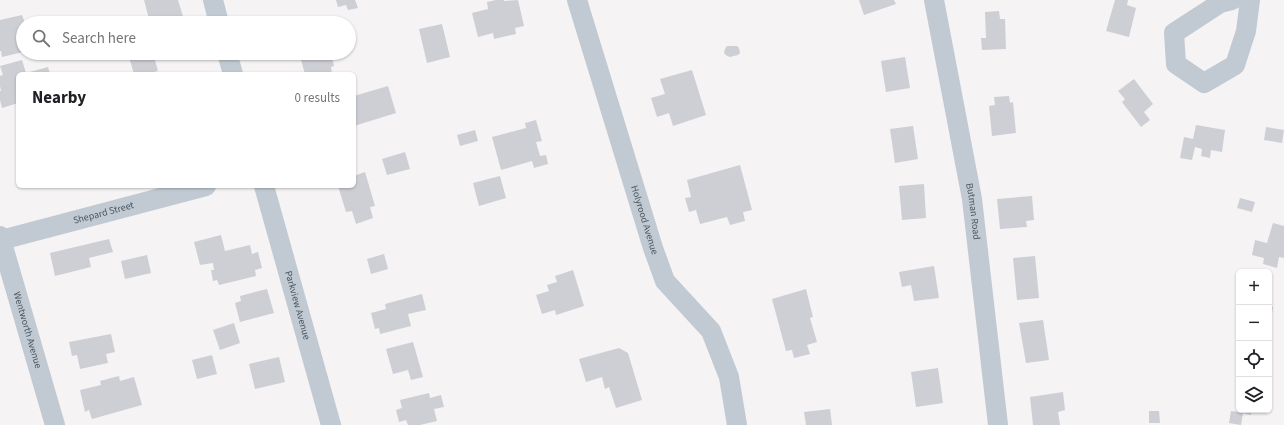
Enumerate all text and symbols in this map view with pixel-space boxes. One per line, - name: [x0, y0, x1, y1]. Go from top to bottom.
- search box: [16, 16, 356, 60]
- icon: search: [30, 27, 52, 49]
- text: Search here: [62, 28, 136, 49]
- text: Nearby: [32, 86, 86, 110]
- text: 0 results: [295, 89, 340, 107]
- street label: Butman Road: [962, 182, 984, 240]
- street label: Holyrood Avenue: [627, 184, 662, 257]
- street label: Shepard Street: [72, 198, 136, 228]
- street label: Parkview Avenue: [281, 269, 314, 341]
- map controls: [1236, 269, 1272, 413]
- button: +: [1236, 269, 1272, 305]
- street label: Wentworth Avenue: [10, 290, 45, 370]
- button: −: [1236, 305, 1272, 341]
- button: locate: [1236, 341, 1272, 377]
- button: layers: [1236, 377, 1272, 413]

